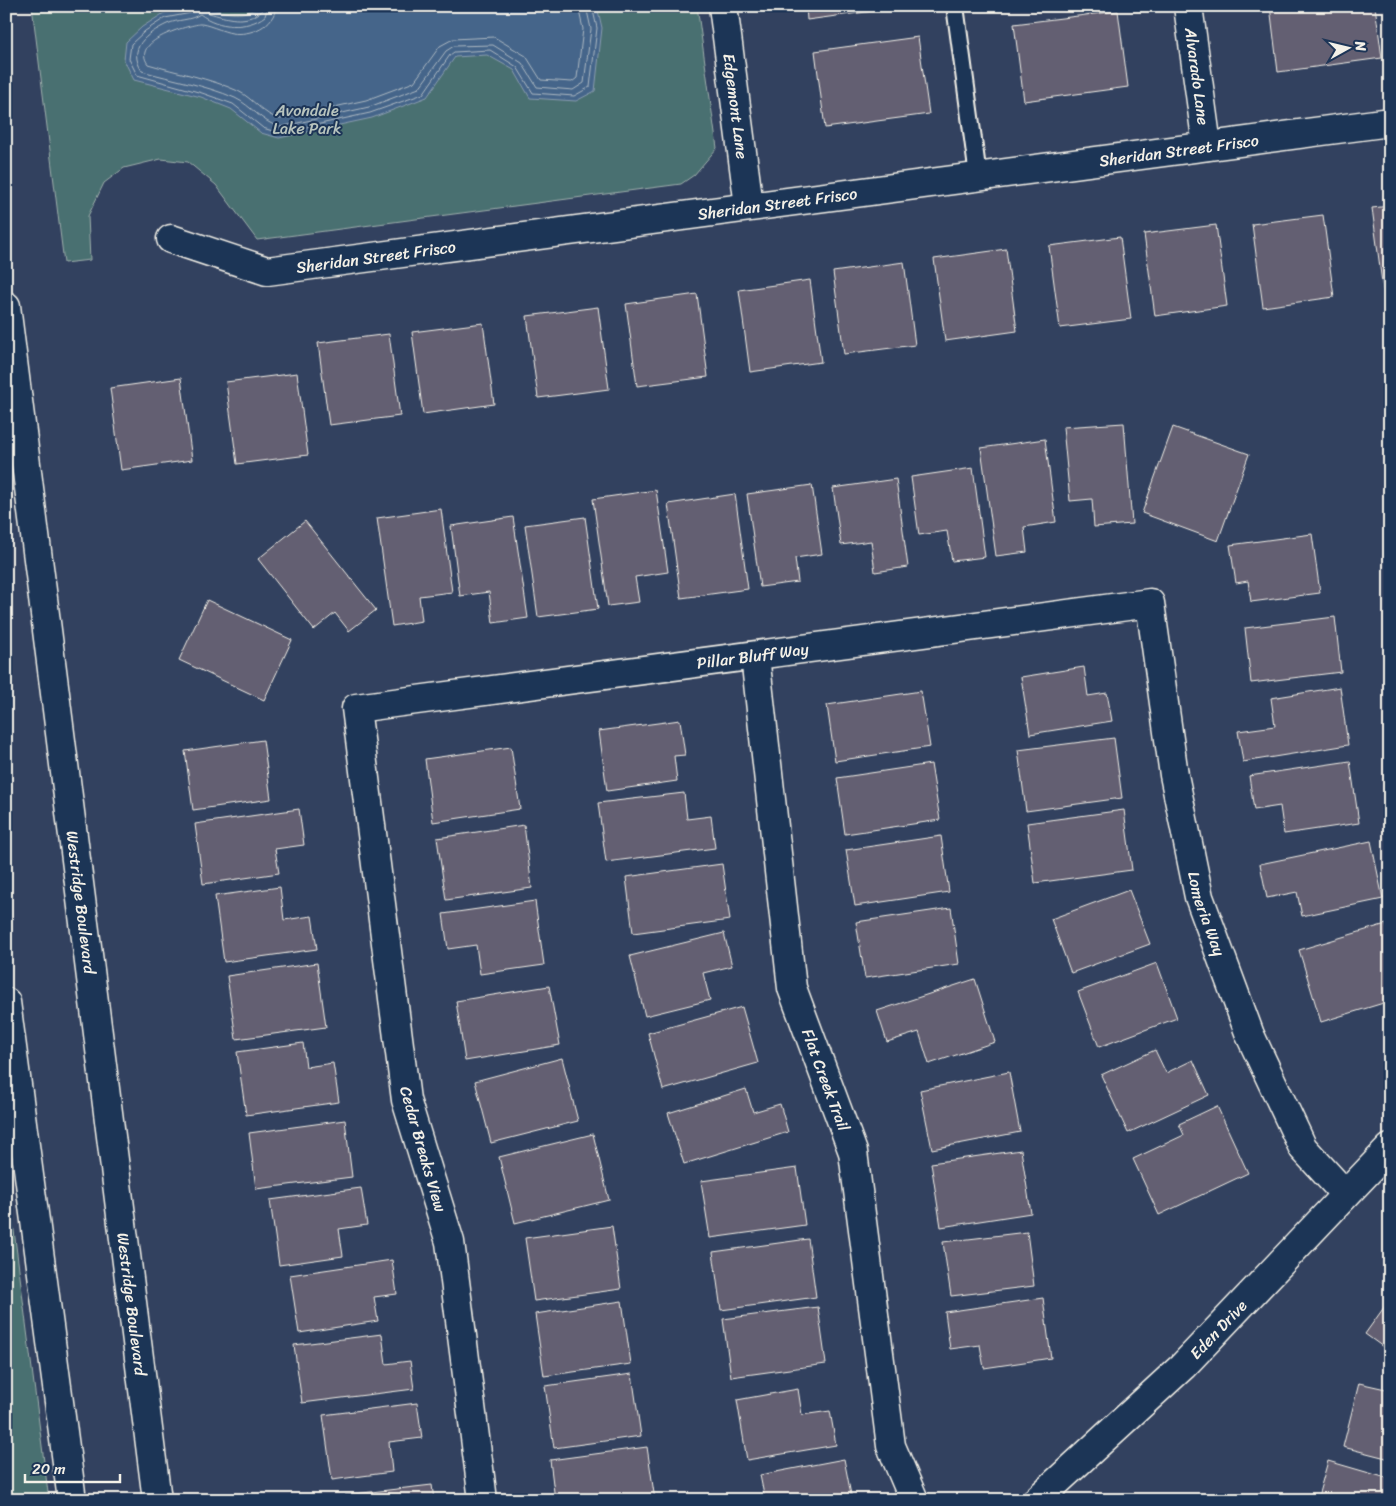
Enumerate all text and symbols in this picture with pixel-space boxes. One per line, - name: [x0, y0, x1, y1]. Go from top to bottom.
- north arrow: [1324, 22, 1374, 72]
- street label: Alvarado Lane: [1176, 25, 1219, 127]
- text: N: [1347, 39, 1373, 53]
- street label: Edgemont Lane: [715, 52, 757, 161]
- park label: Avondale Lake Park: [273, 96, 341, 143]
- street label: Sheridan Street Frisco: [1097, 125, 1260, 175]
- street label: Sheridan Street Frisco: [696, 178, 859, 228]
- street label: Sheridan Street Frisco: [294, 232, 457, 281]
- street label: Pillar Bluff Way: [695, 634, 811, 677]
- street label: Westridge Boulevard: [58, 829, 105, 977]
- street label: Lomeria Way: [1180, 869, 1234, 961]
- street label: Flat Creek Trail: [794, 1024, 859, 1136]
- street label: Cedar Breaks View: [391, 1083, 455, 1215]
- street label: Westridge Boulevard: [109, 1231, 156, 1379]
- street label: Eden Drive: [1182, 1292, 1254, 1366]
- scale bar: [25, 1451, 120, 1483]
- text: 20 m: [32, 1456, 66, 1482]

